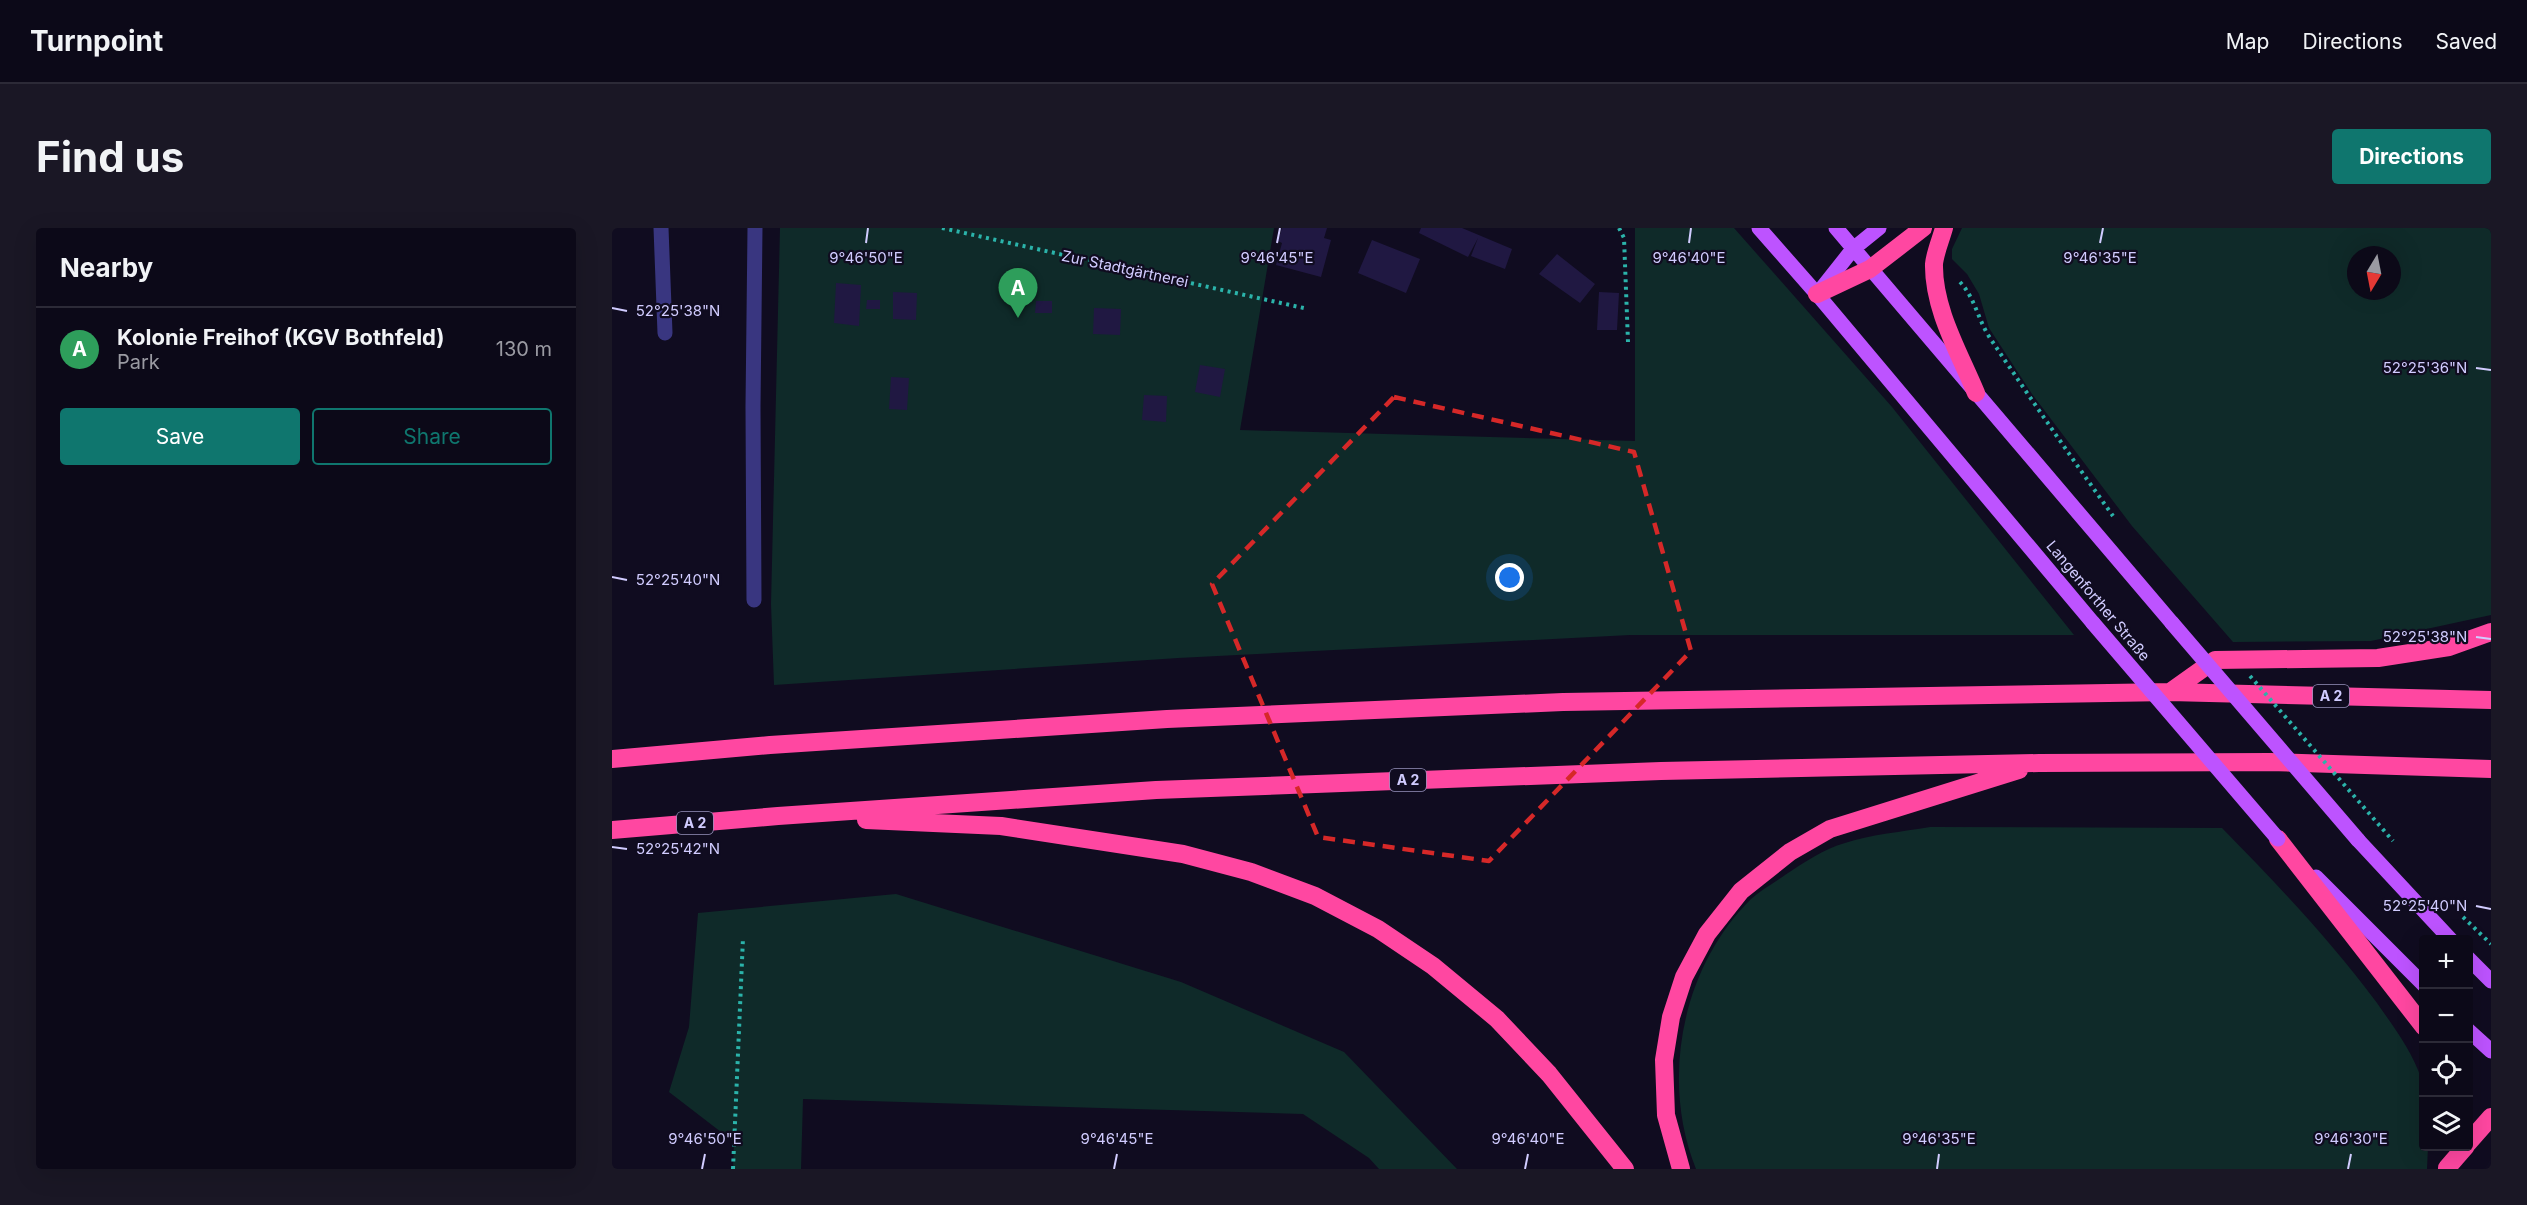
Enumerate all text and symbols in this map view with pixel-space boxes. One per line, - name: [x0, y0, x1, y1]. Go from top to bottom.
- text: Turnpoint: [30, 24, 163, 58]
- text: Map: [2226, 29, 2269, 54]
- text: Directions: [2302, 29, 2403, 54]
- text: Saved: [2436, 29, 2497, 54]
- button: Directions: [2332, 129, 2491, 184]
- text: Find us: [36, 131, 184, 182]
- street label: Zur Stadtgärtnerei: [1060, 246, 1190, 291]
- north arrow: [2347, 246, 2401, 300]
- text: 9°46'50"E: [829, 248, 903, 267]
- text: 9°46'45"E: [1241, 248, 1313, 267]
- text: 9°46'40"E: [1652, 248, 1726, 267]
- text: 9°46'35"E: [2063, 248, 2137, 267]
- text: Nearby: [60, 252, 153, 283]
- pin: A: [998, 268, 1038, 318]
- text: 52°25'38"N: [636, 301, 720, 320]
- text: Kolonie Freihof (KGV Bothfeld): [117, 324, 445, 350]
- text: A: [72, 337, 87, 361]
- text: 130 m: [496, 337, 552, 361]
- text: Park: [117, 350, 160, 374]
- text: 52°25'36"N: [2383, 358, 2467, 377]
- button: Save: [60, 408, 300, 465]
- button: Share: [312, 408, 552, 465]
- street label: Langenforther Straße: [2042, 537, 2154, 665]
- your location: [1495, 563, 1524, 592]
- text: 52°25'40"N: [636, 570, 720, 589]
- text: 52°25'38"N: [2383, 627, 2467, 646]
- road number: A 2: [2313, 685, 2349, 707]
- road number: A 2: [1390, 769, 1426, 791]
- road number: A 2: [677, 812, 713, 834]
- text: 52°25'42"N: [636, 839, 720, 858]
- text: 52°25'40"N: [2383, 896, 2467, 915]
- map controls: [2419, 935, 2473, 1151]
- button: +: [2419, 935, 2473, 989]
- button: −: [2419, 989, 2473, 1043]
- button: locate: [2419, 1043, 2473, 1097]
- button: layers: [2419, 1097, 2473, 1151]
- text: 9°46'50"E: [668, 1129, 742, 1148]
- text: 9°46'45"E: [1081, 1129, 1153, 1148]
- text: 9°46'40"E: [1491, 1129, 1565, 1148]
- text: 9°46'35"E: [1902, 1129, 1976, 1148]
- text: 9°46'30"E: [2314, 1129, 2388, 1148]

